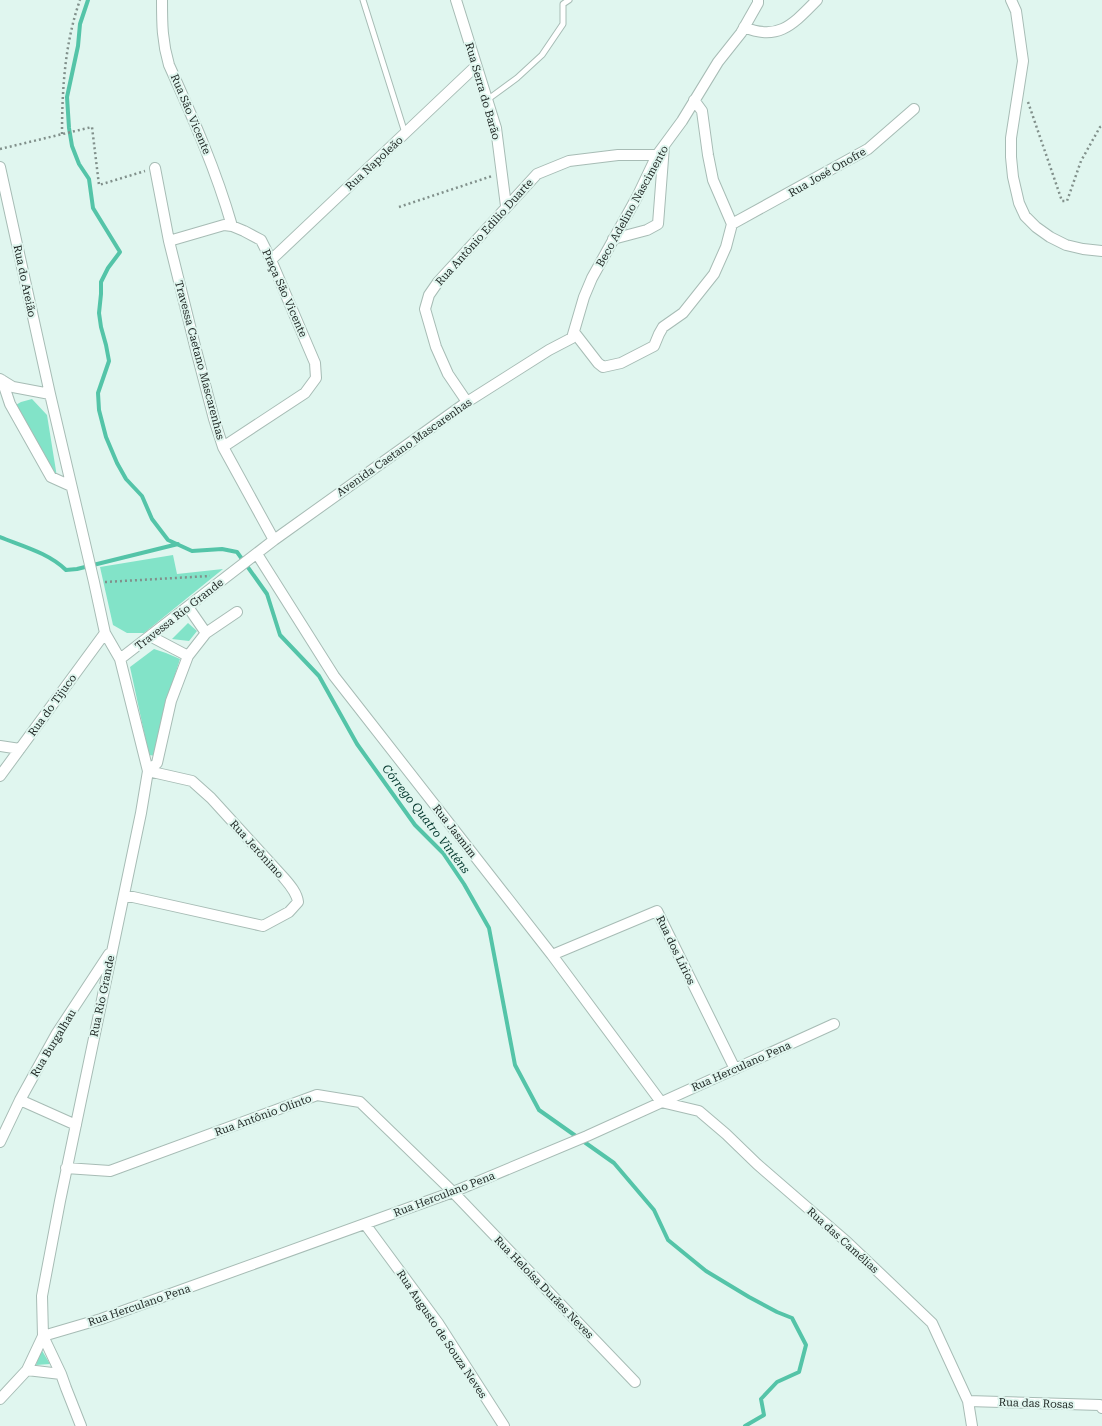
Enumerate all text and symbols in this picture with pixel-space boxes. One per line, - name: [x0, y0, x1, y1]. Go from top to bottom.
- street label: Rua Serra do Barão: [462, 41, 503, 142]
- street label: Rua São Vicente: [168, 72, 213, 156]
- street label: Rua Napoleão: [343, 133, 406, 193]
- street label: Beco Adelino Nascimento: [594, 143, 671, 269]
- street label: Rua José Onofre: [786, 145, 868, 200]
- street label: Rua Antônio Edilio Duarte: [433, 176, 536, 288]
- street label: Rua do Areião: [10, 244, 39, 319]
- street label: Praça São Vicente: [259, 247, 310, 339]
- street label: Travessa Caetano Mascarenhas: [172, 279, 227, 441]
- street label: Avenida Caetano Mascarenhas: [334, 396, 474, 499]
- street label: Travessa Rio Grande: [133, 576, 226, 653]
- street label: Rua do Tijuco: [26, 672, 79, 739]
- water label: Córrego Quatro Vinténs: [379, 762, 473, 877]
- street label: Rua Jasmim: [430, 802, 479, 860]
- street label: Rua Jerônimo: [227, 818, 286, 881]
- street label: Rua dos Lírios: [653, 914, 698, 987]
- street label: Rua Rio Grande: [88, 954, 117, 1038]
- street label: Rua Burgalhau: [28, 1007, 79, 1080]
- street label: Rua Herculano Pena: [689, 1039, 793, 1094]
- street label: Rua Antônio Olinto: [213, 1092, 314, 1139]
- street label: Rua Herculano Pena: [392, 1169, 497, 1220]
- street label: Rua das Camélias: [804, 1205, 881, 1276]
- street label: Rua Heloísa Durães Neves: [491, 1233, 596, 1341]
- street label: Rua Augusto de Souza Neves: [394, 1268, 489, 1401]
- street label: Rua Herculano Pena: [86, 1282, 192, 1329]
- street label: Rua das Rosas: [998, 1396, 1074, 1411]

